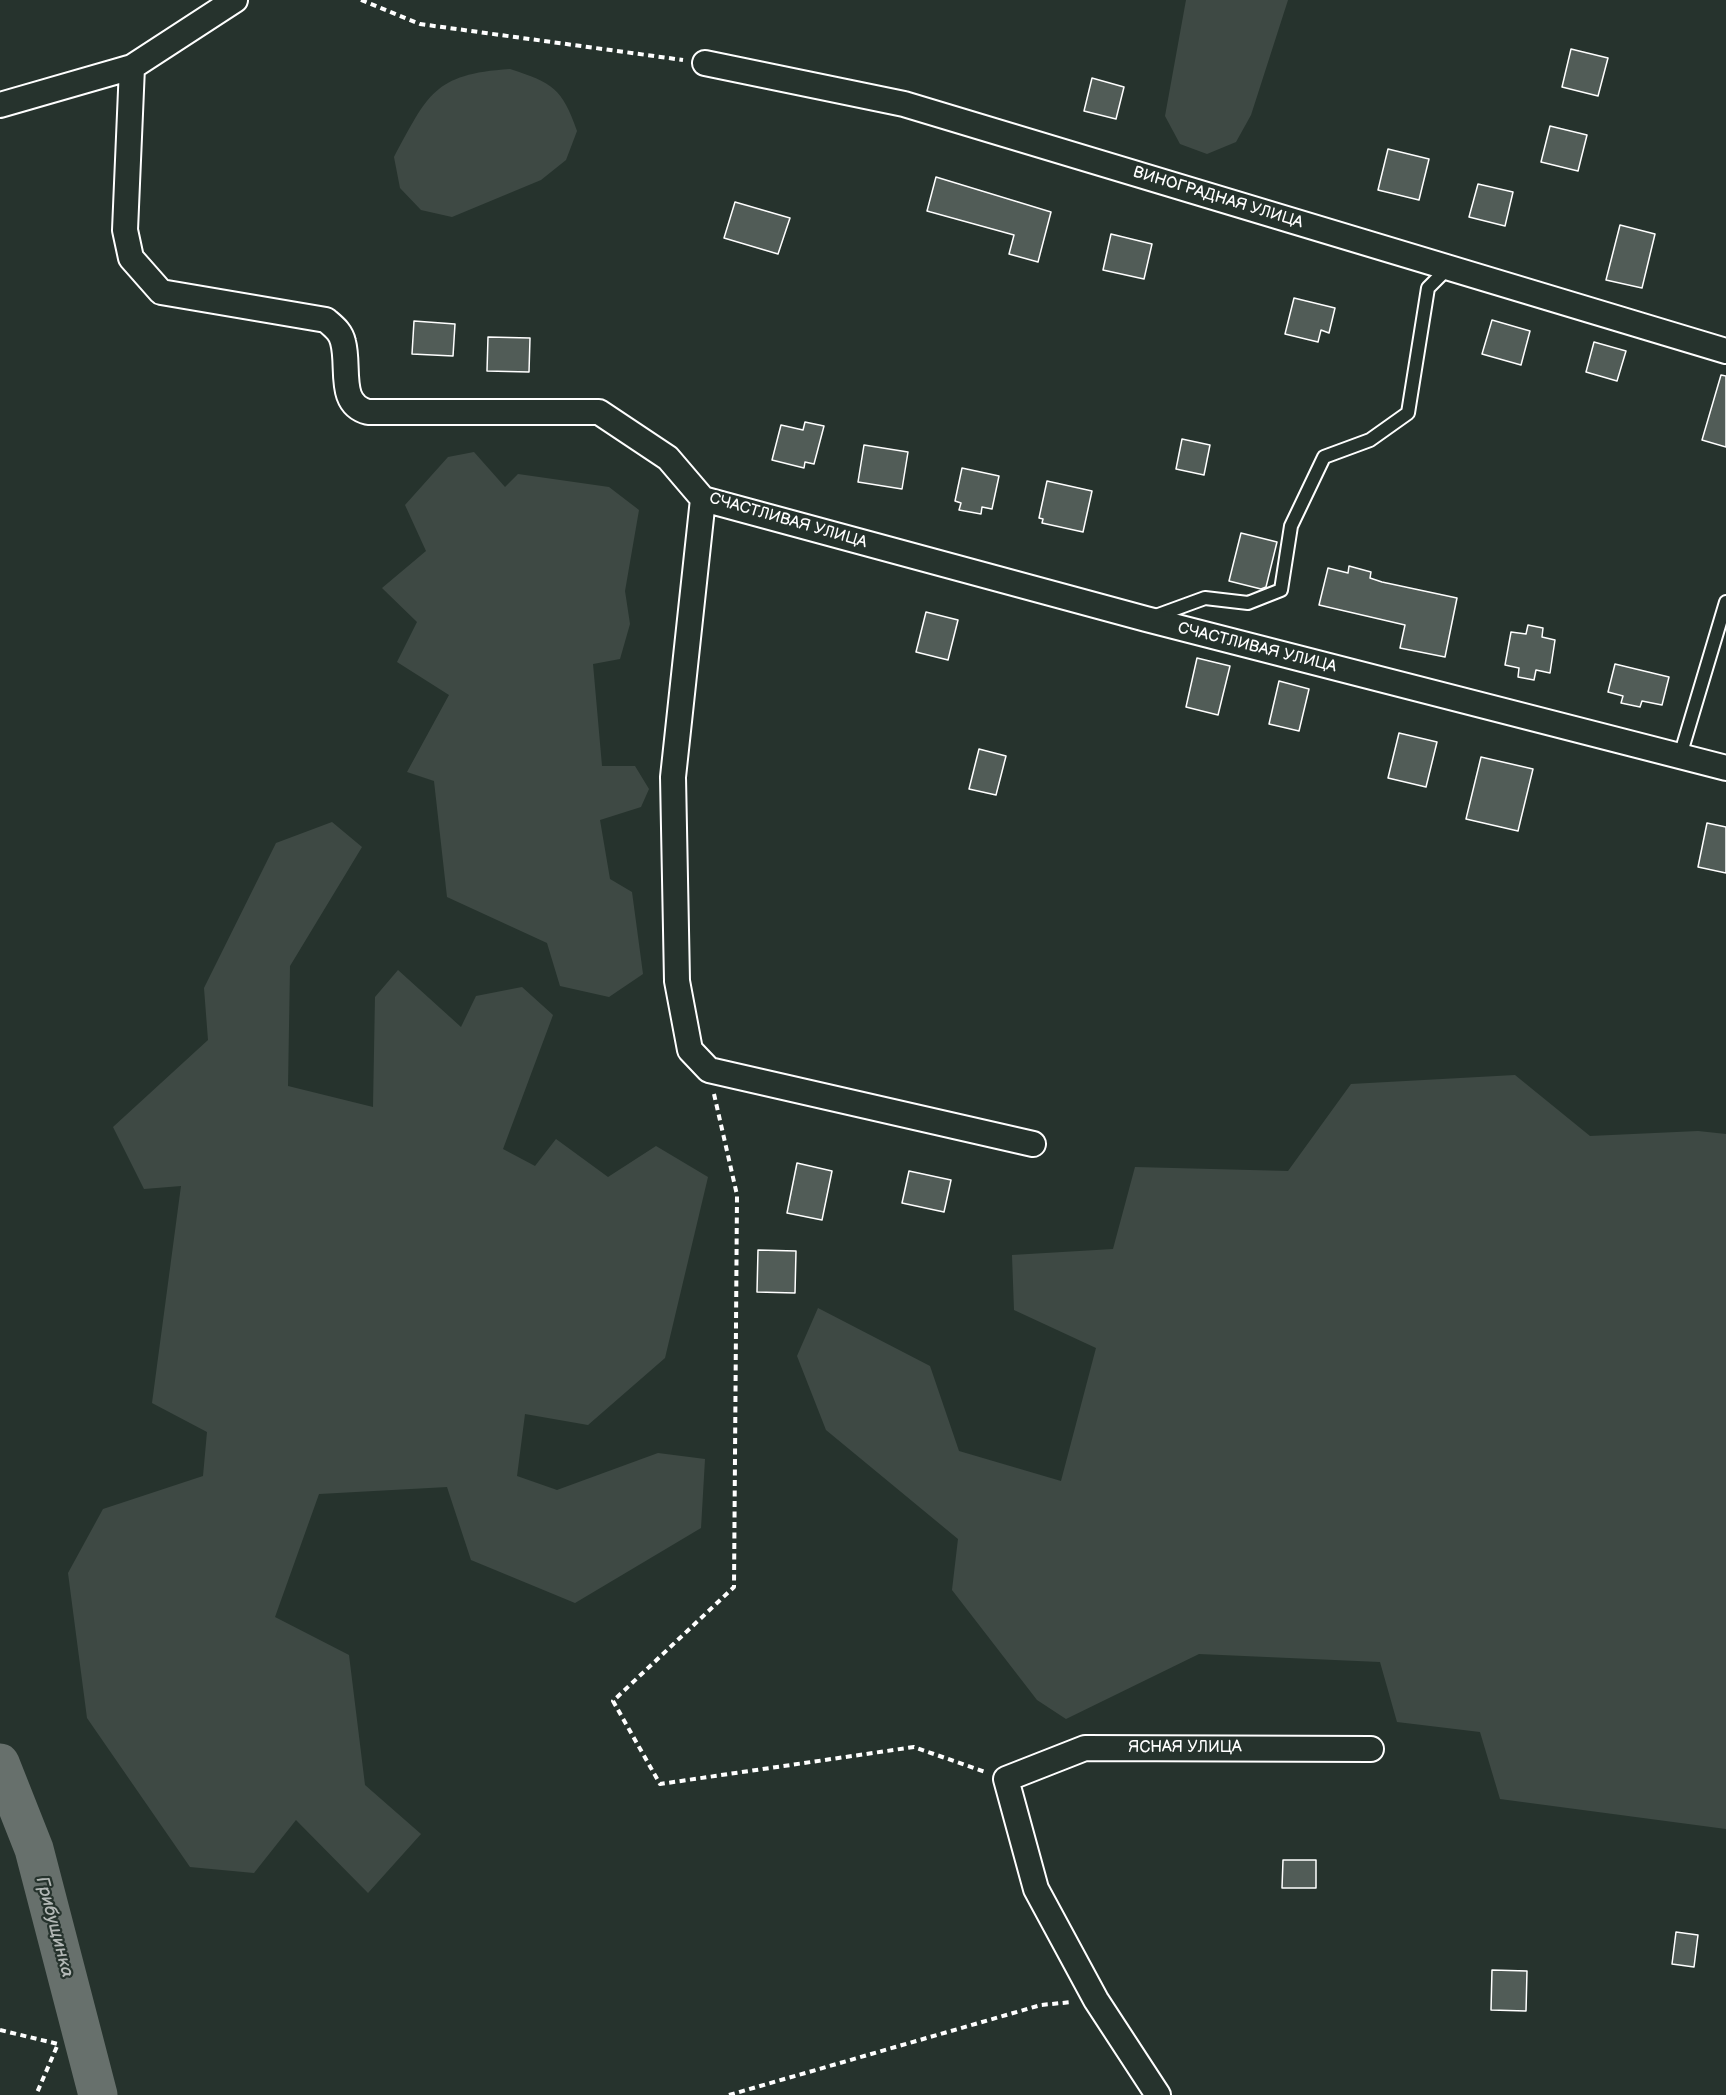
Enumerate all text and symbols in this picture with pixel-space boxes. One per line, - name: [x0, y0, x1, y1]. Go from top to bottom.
- street label: ВИНОГРАДНАЯ УЛИЦА: [1131, 163, 1305, 233]
- street label: СЧАСТЛИВАЯ УЛИЦА: [707, 489, 869, 553]
- street label: СЧАСТЛИВАЯ УЛИЦА: [1176, 619, 1338, 677]
- street label: ЯСНАЯ УЛИЦА: [1128, 1738, 1242, 1758]
- water label: Грибущинка: [30, 1874, 78, 1980]

